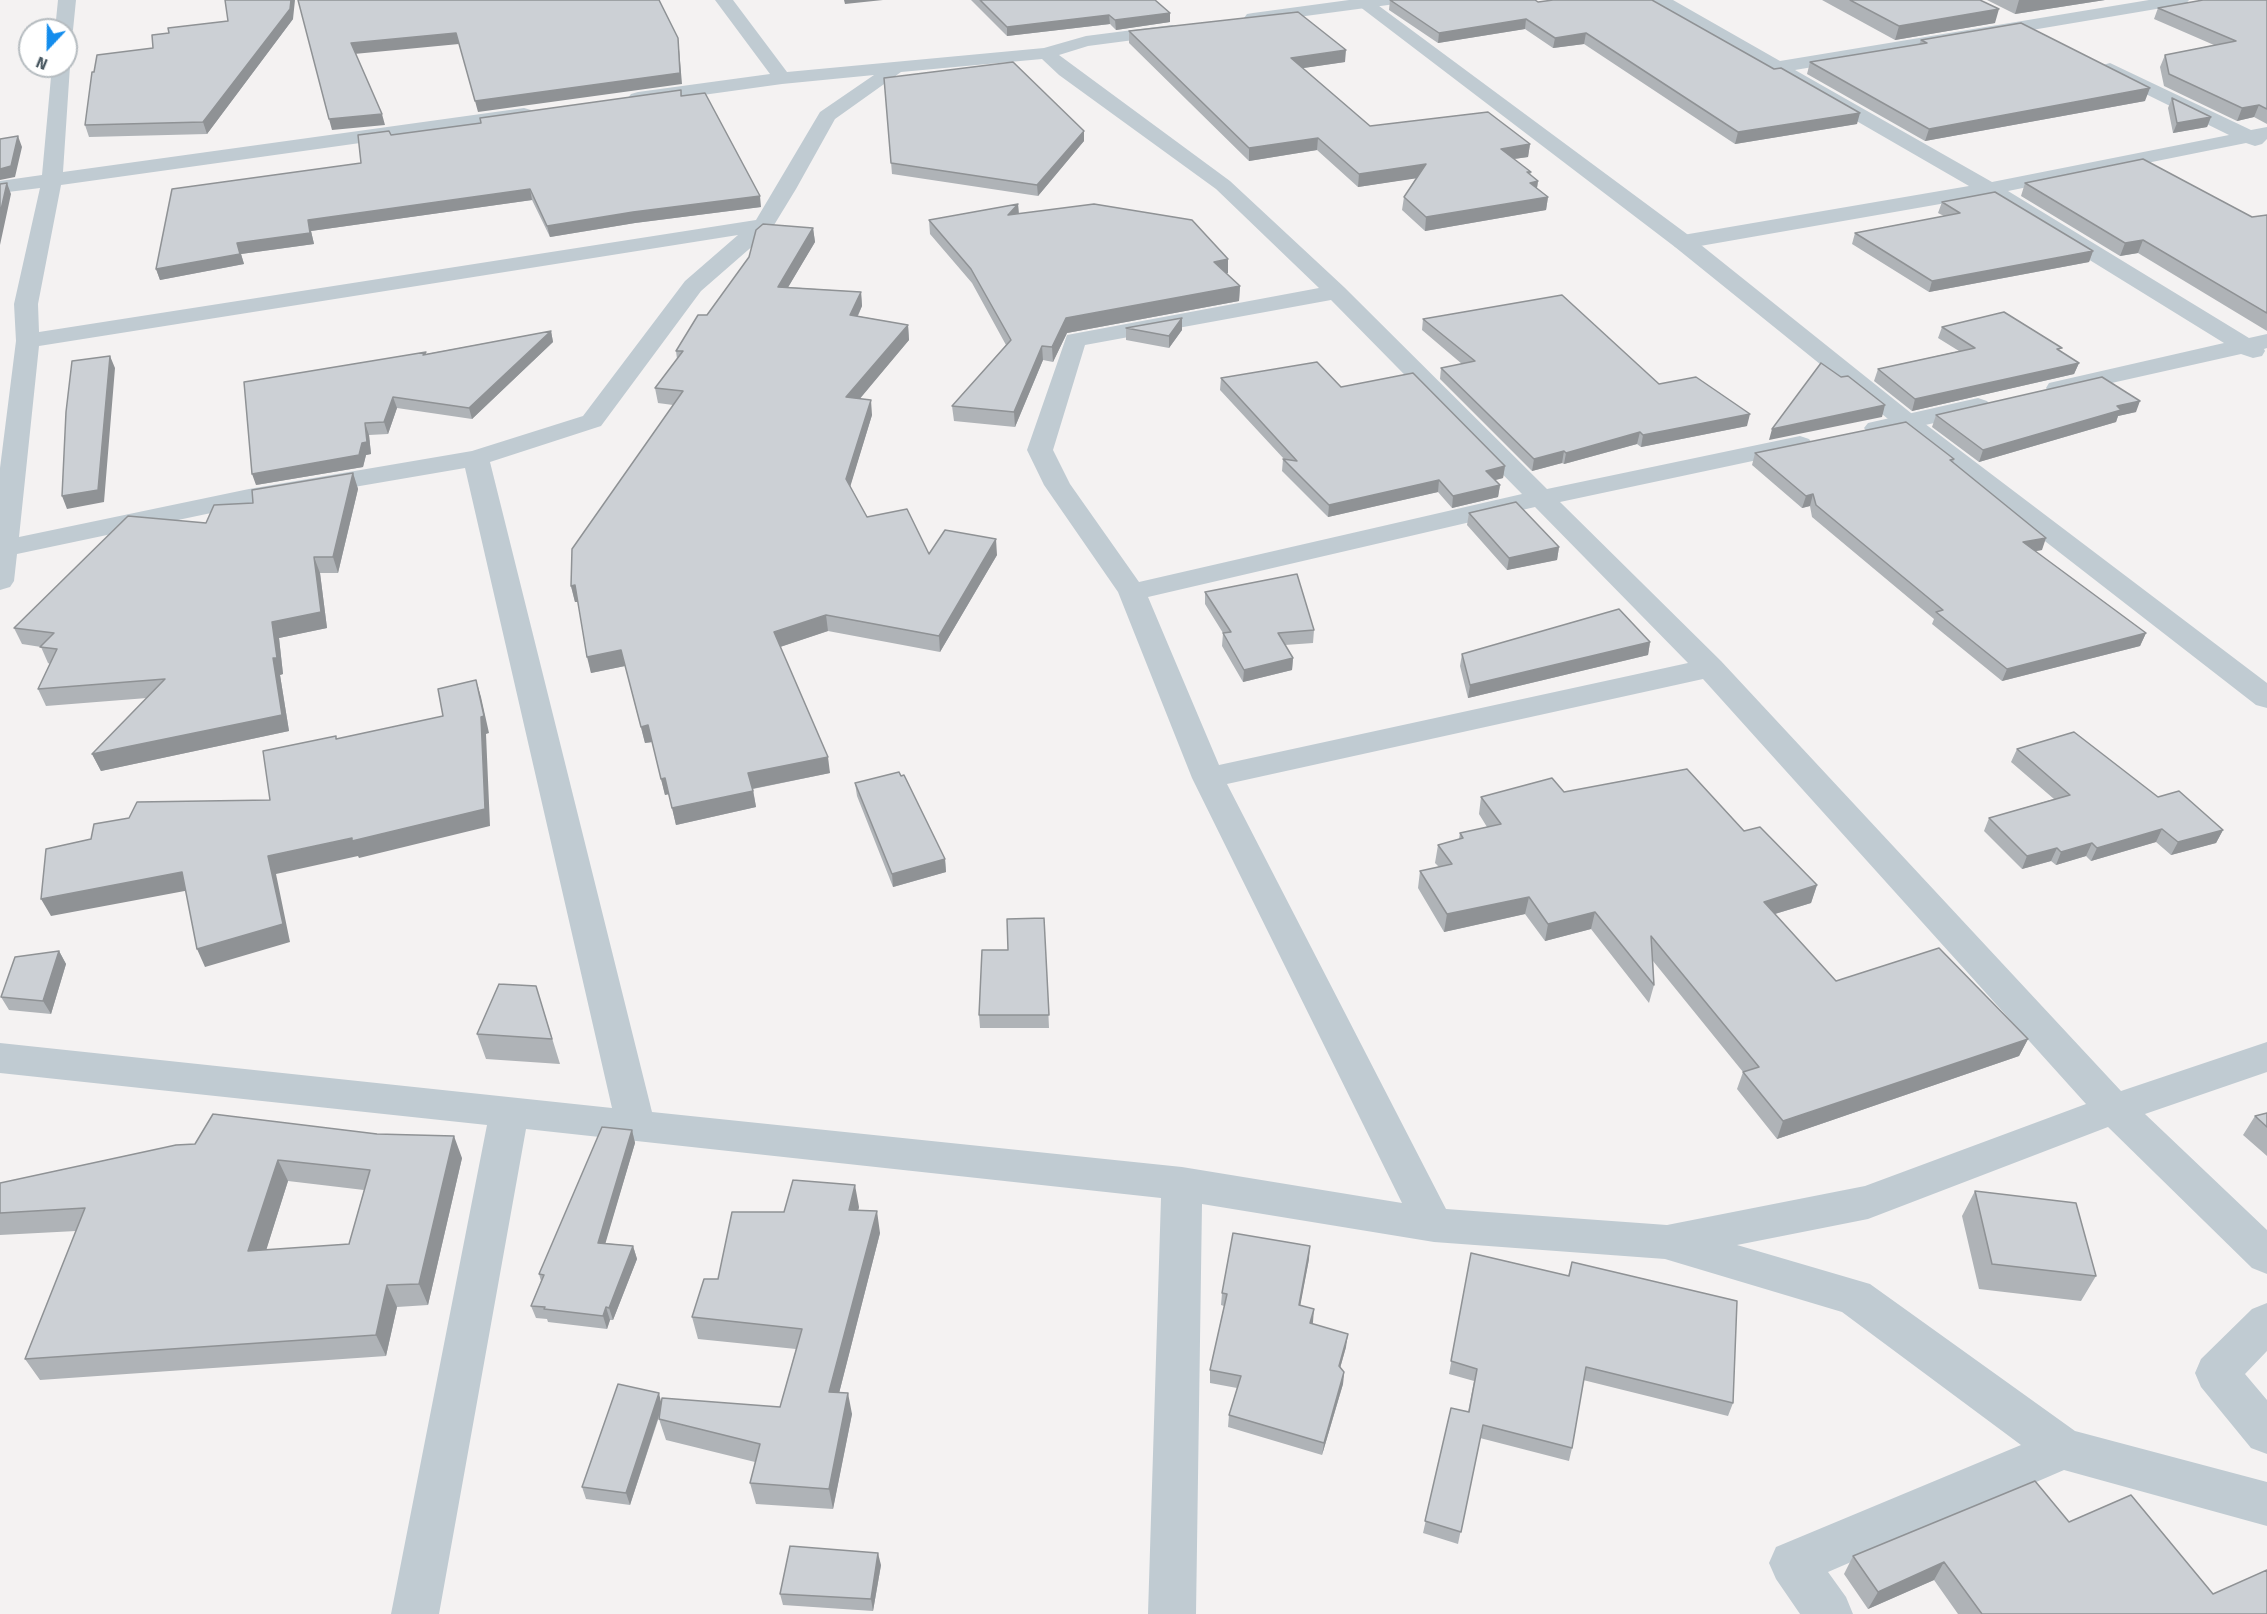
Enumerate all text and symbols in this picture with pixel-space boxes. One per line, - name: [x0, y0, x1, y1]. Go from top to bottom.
- north arrow: [18, 18, 78, 78]
- text: N: [33, 53, 50, 74]

